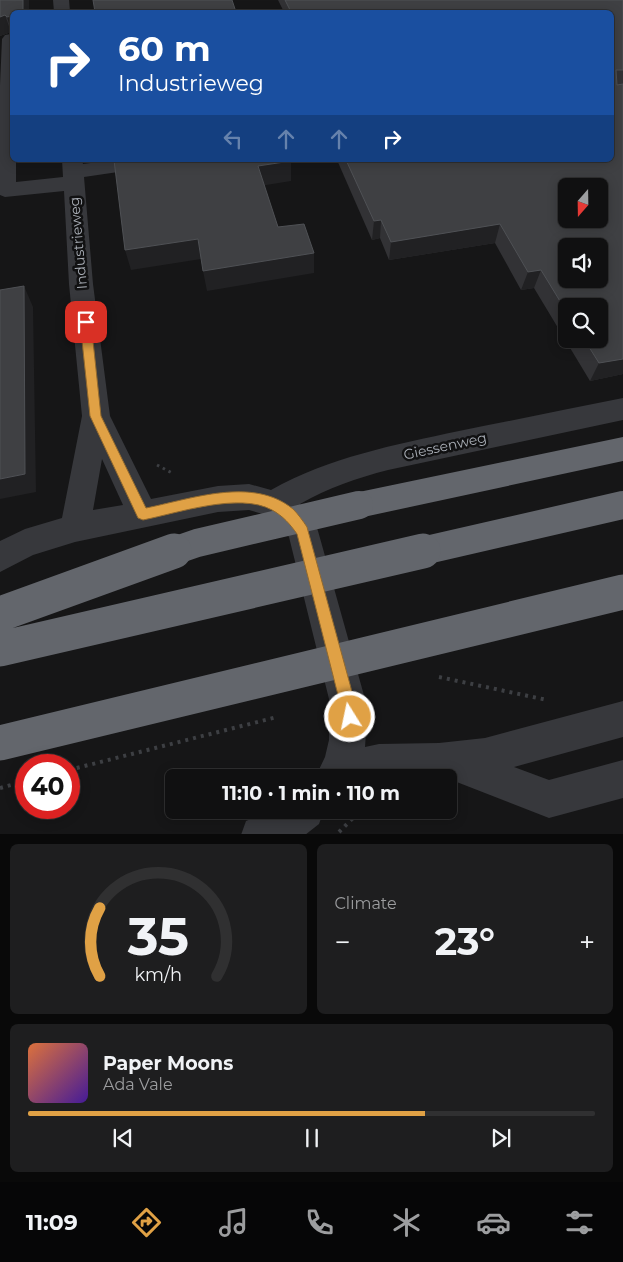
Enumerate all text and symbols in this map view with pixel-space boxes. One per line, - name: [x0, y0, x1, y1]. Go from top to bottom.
- text: 60 m: [118, 27, 211, 70]
- icon: right: [35, 30, 100, 95]
- text: Industrieweg: [118, 70, 264, 97]
- icon: left: [219, 125, 247, 153]
- icon: ahead: [272, 125, 300, 153]
- icon: ahead: [325, 125, 353, 153]
- icon: right: [378, 125, 406, 153]
- north arrow: [558, 178, 608, 228]
- map controls: [558, 178, 608, 348]
- street label: Industrieweg: [65, 196, 91, 290]
- button: sound: [558, 238, 608, 288]
- button: search: [558, 298, 608, 348]
- pin: [65, 301, 107, 343]
- icon: arrive: [72, 308, 100, 336]
- street label: Giessenweg: [402, 428, 488, 464]
- position arrow: [323, 690, 375, 742]
- speed limit sign: 40: [15, 754, 80, 819]
- text: 11:10 · 1 min · 110 m: [222, 782, 400, 805]
- text: Climate: [335, 894, 397, 913]
- text: 35: [127, 905, 189, 968]
- text: 23°: [435, 918, 495, 965]
- text: −: [335, 925, 351, 959]
- text: +: [579, 925, 595, 959]
- text: km/h: [134, 964, 182, 985]
- text: Paper Moons: [103, 1052, 233, 1075]
- text: Ada Vale: [103, 1075, 173, 1094]
- icon: previous: [109, 1124, 137, 1152]
- icon: pause: [298, 1124, 326, 1152]
- icon: next: [487, 1124, 515, 1152]
- icon: directions: [129, 1205, 164, 1240]
- icon: music: [216, 1205, 251, 1240]
- icon: phone: [302, 1205, 337, 1240]
- icon: climate: [389, 1205, 424, 1240]
- icon: car: [476, 1205, 511, 1240]
- icon: filters: [562, 1205, 597, 1240]
- text: 11:09: [26, 1209, 78, 1236]

